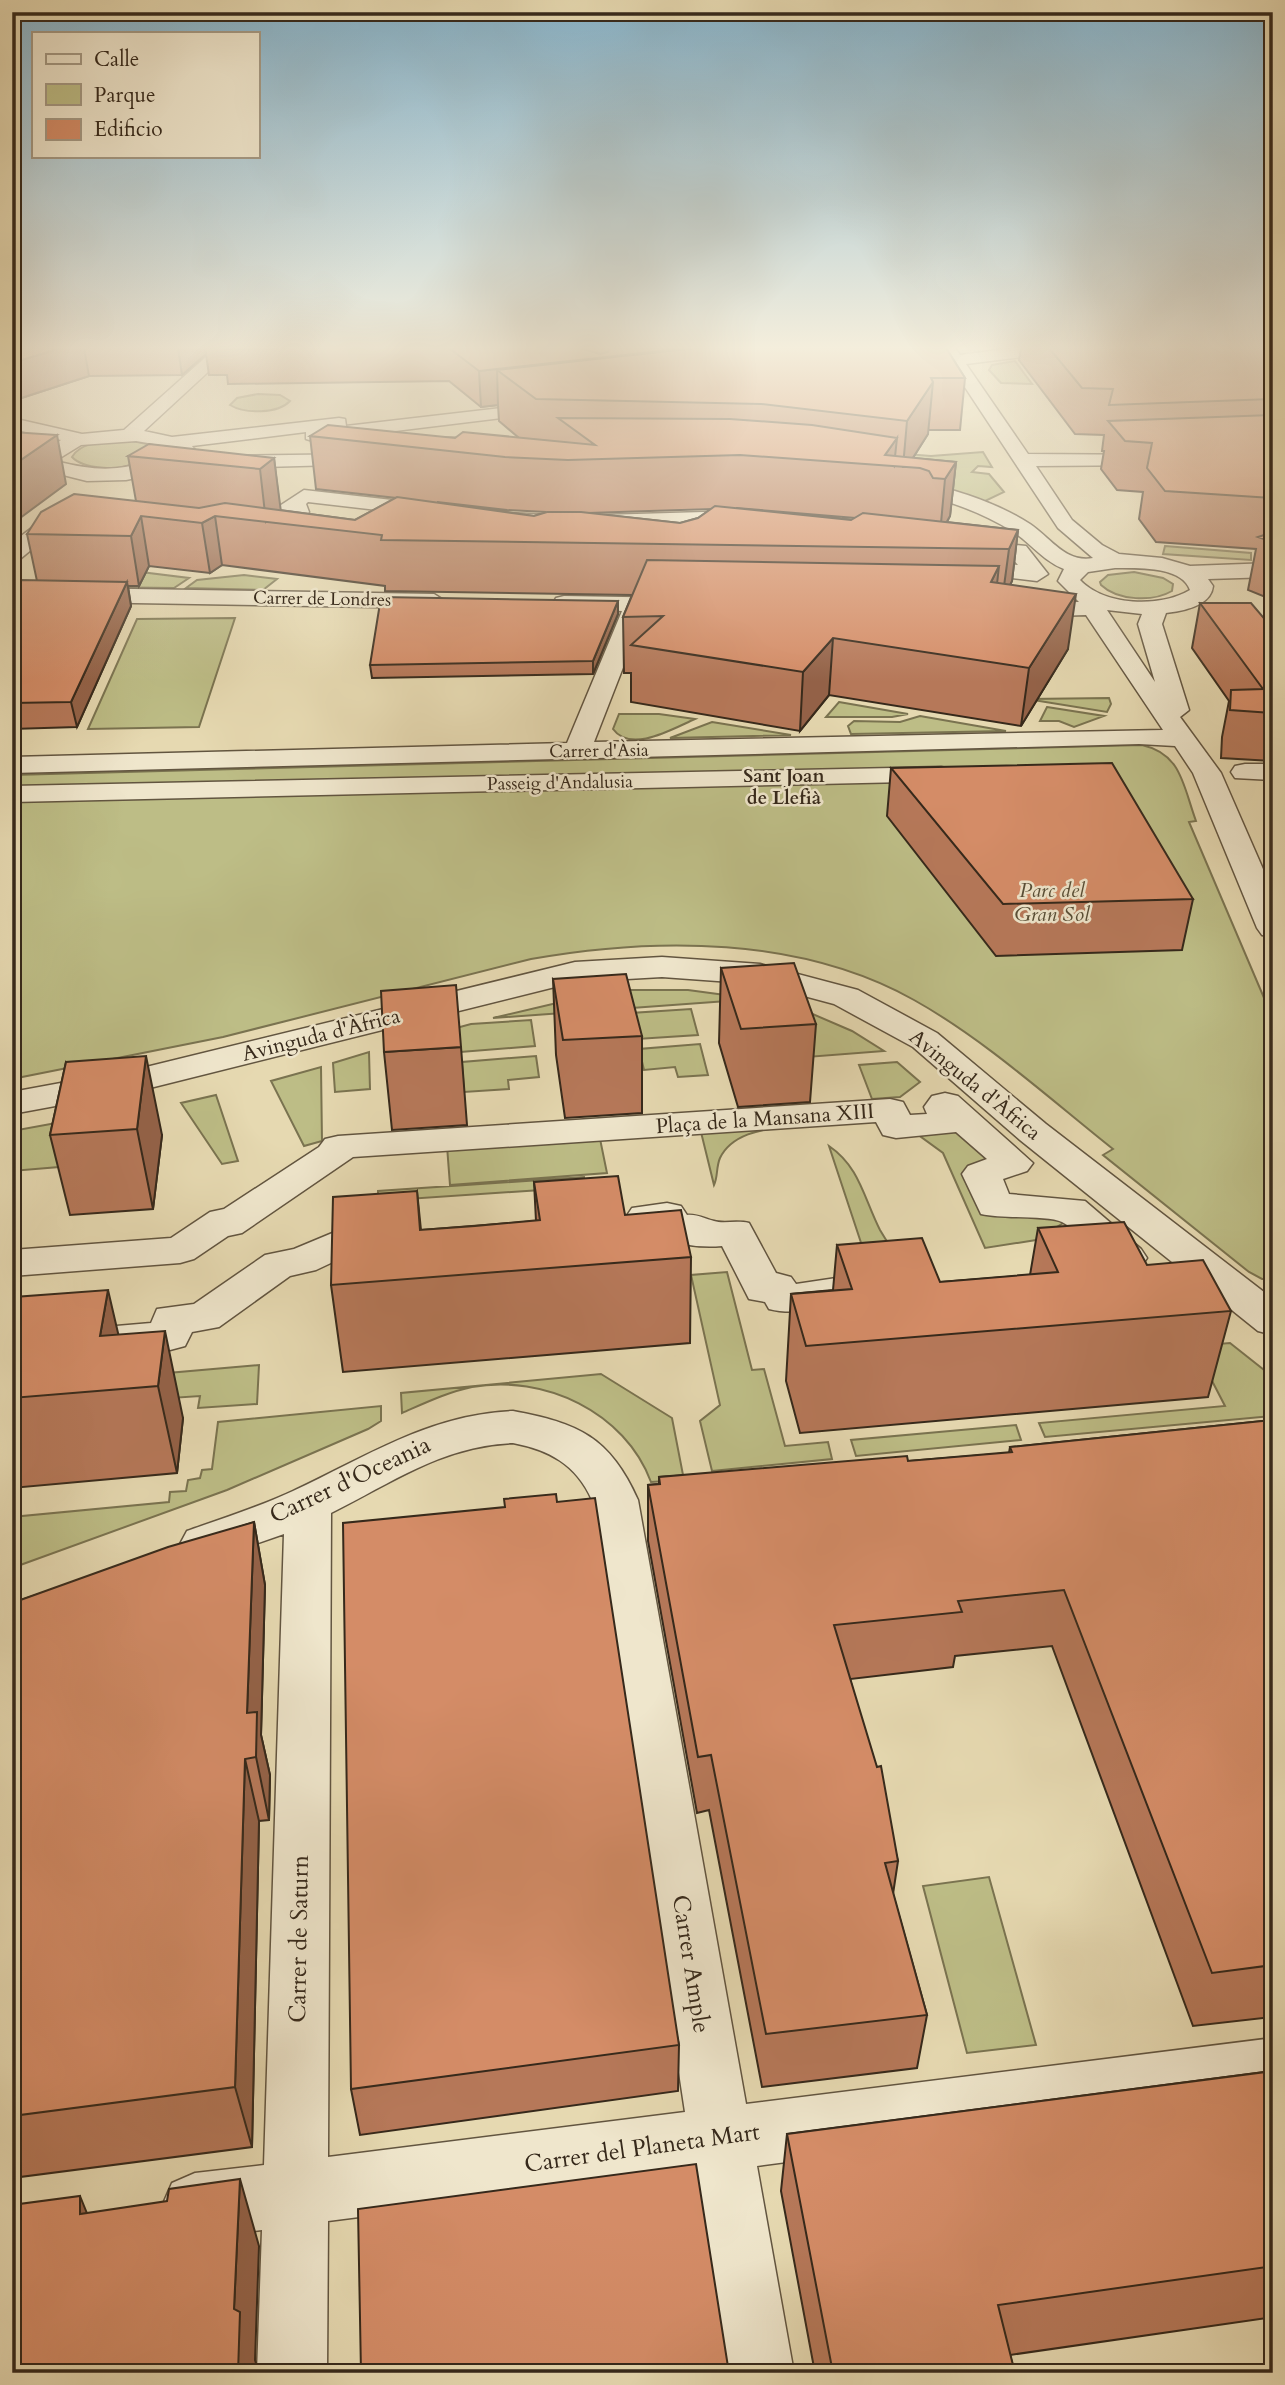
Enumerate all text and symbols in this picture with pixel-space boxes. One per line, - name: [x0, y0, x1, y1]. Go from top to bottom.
- legend: [32, 32, 259, 158]
- text: Calle: [94, 45, 139, 74]
- text: Parque: [94, 81, 155, 110]
- text: Edificio: [94, 115, 163, 144]
- street label: Carrer de Londres: [253, 585, 391, 613]
- street label: Carrer d'Àsia: [549, 738, 649, 764]
- district label: Sant Joan de Llefià: [743, 763, 826, 811]
- street label: Passeig d'Andalusia: [487, 769, 633, 797]
- park label: Parc del Gran Sol: [1014, 876, 1091, 929]
- street label: Avinguda d'Àfrica: [239, 1001, 403, 1069]
- street label: Avinguda d'Àfrica: [903, 1023, 1047, 1147]
- street label: Plaça de la Mansana XIII: [655, 1097, 875, 1141]
- street label: Carrer d'Oceania: [264, 1428, 437, 1532]
- street label: Carrer de Saturn: [281, 1854, 317, 2023]
- street label: Carrer Ample: [664, 1893, 718, 2035]
- street label: Carrer del Planeta Mart: [522, 2115, 762, 2181]

